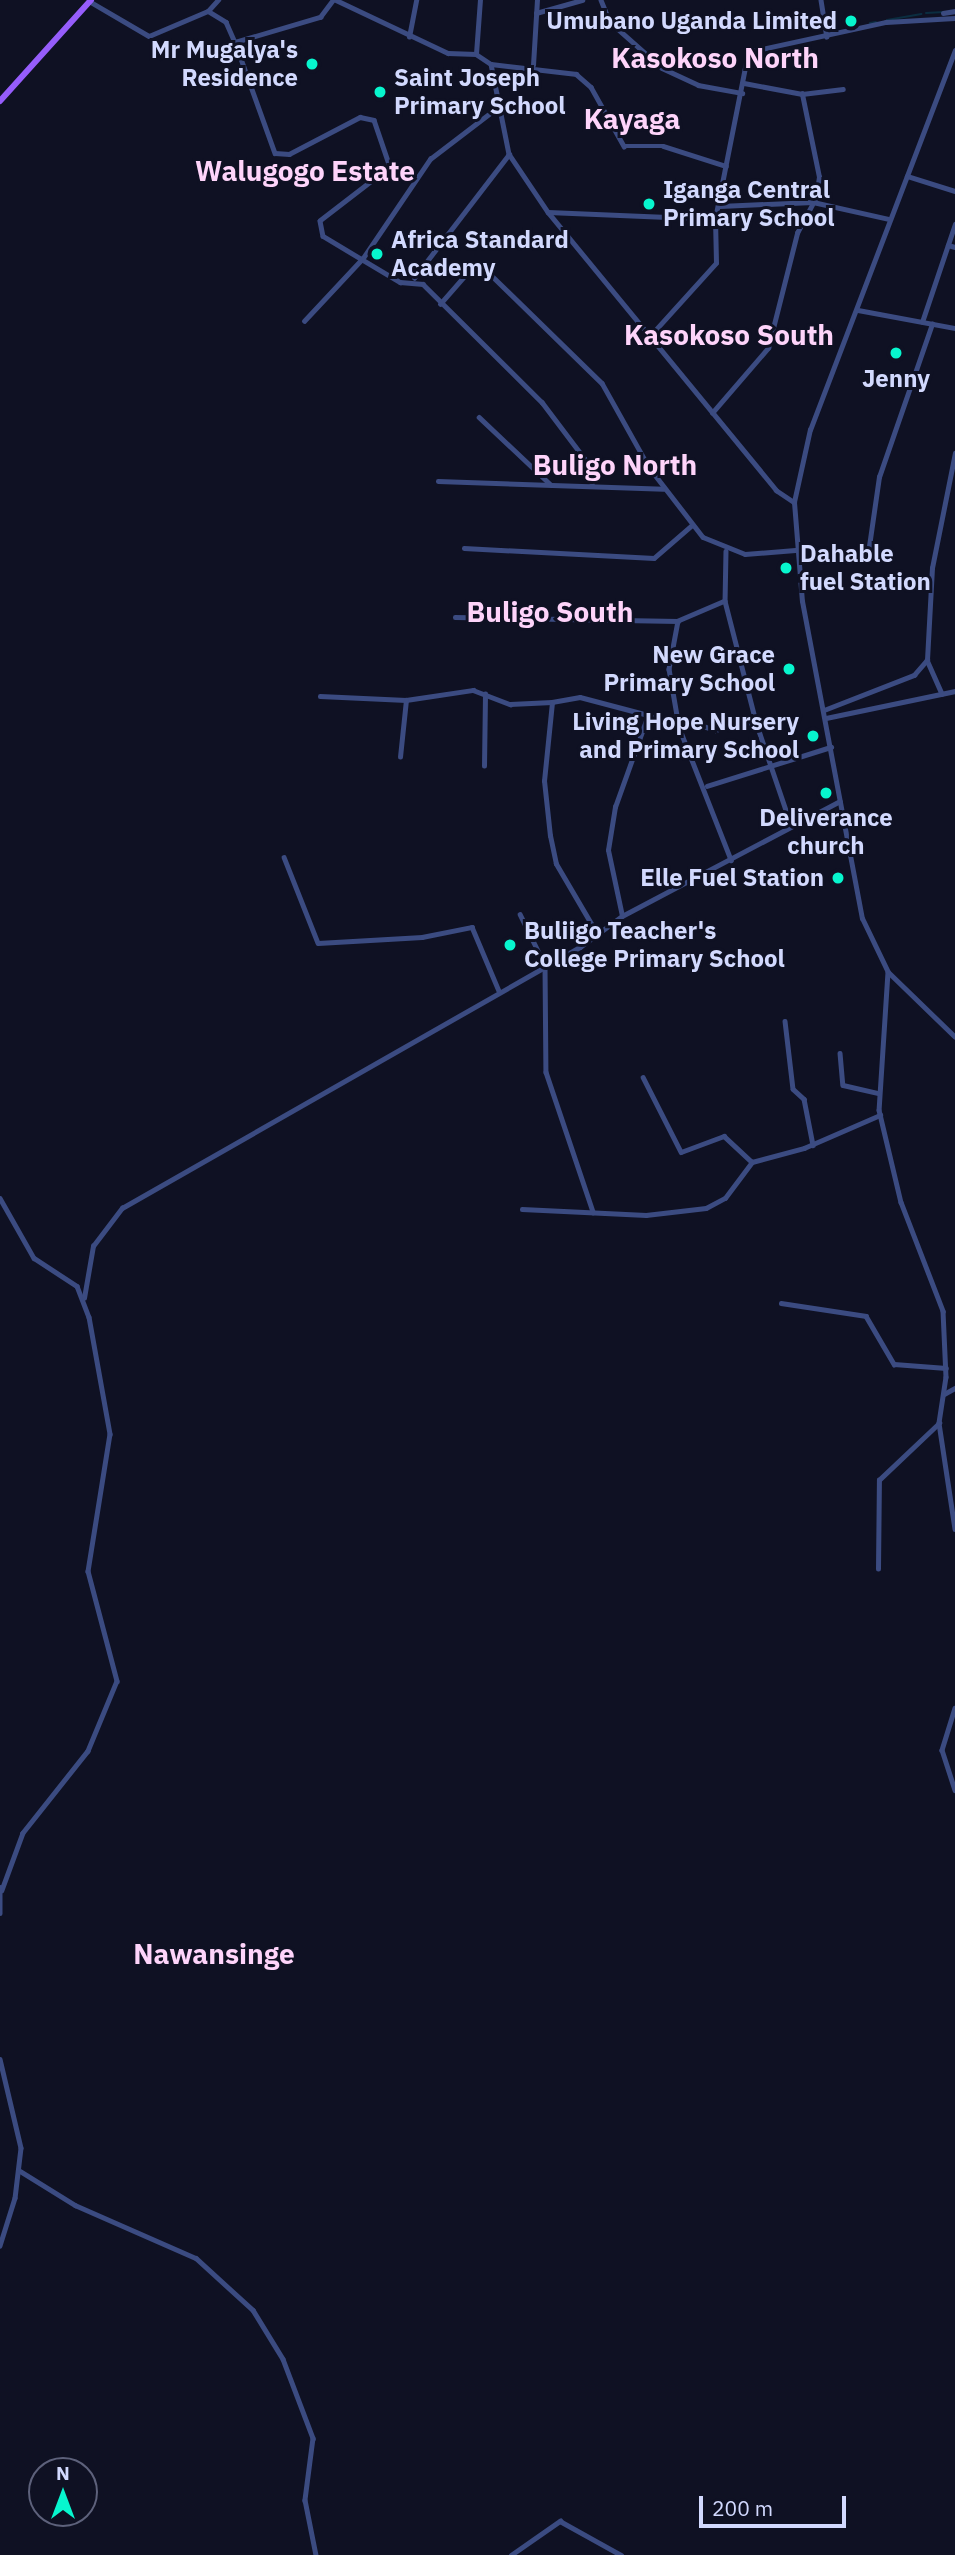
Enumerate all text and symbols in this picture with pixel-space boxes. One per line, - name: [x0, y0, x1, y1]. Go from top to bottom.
- place label: Umubano Uganda Limited: [546, 7, 837, 35]
- marker: Umubano Uganda Limited: [843, 13, 859, 29]
- place label: Mr Mugalya's Residence: [151, 36, 298, 92]
- district label: Kasokoso North: [611, 41, 819, 75]
- marker: Mr Mugalya's Residence: [304, 56, 320, 72]
- place label: Saint Joseph Primary School: [394, 64, 566, 120]
- marker: Saint Joseph Primary School: [372, 84, 388, 100]
- district label: Kayaga: [584, 102, 680, 136]
- district label: Walugogo Estate: [195, 154, 415, 188]
- place label: Iganga Central Primary School: [663, 176, 835, 232]
- marker: Iganga Central Primary School: [641, 196, 657, 212]
- place label: Africa Standard Academy: [391, 226, 569, 282]
- marker: Africa Standard Academy: [369, 246, 385, 262]
- district label: Kasokoso South: [624, 318, 834, 352]
- marker: Jenny: [888, 345, 904, 361]
- place label: Jenny: [862, 365, 930, 393]
- district label: Buligo North: [533, 448, 697, 482]
- place label: Dahable fuel Station: [800, 540, 931, 596]
- marker: Dahable fuel Station: [778, 560, 794, 576]
- district label: Buligo South: [467, 595, 633, 629]
- place label: New Grace Primary School: [603, 641, 775, 697]
- marker: New Grace Primary School: [781, 661, 797, 677]
- place label: Living Hope Nursery and Primary School: [572, 708, 799, 764]
- marker: Living Hope Nursery and Primary School: [805, 728, 821, 744]
- marker: Deliverance church: [818, 785, 834, 801]
- place label: Deliverance church: [759, 804, 893, 860]
- place label: Elle Fuel Station: [640, 864, 824, 892]
- marker: Elle Fuel Station: [830, 870, 846, 886]
- place label: Buliigo Teacher's College Primary School: [524, 917, 785, 973]
- marker: Buliigo Teacher's College Primary School: [502, 937, 518, 953]
- district label: Nawansinge: [133, 1937, 295, 1971]
- north arrow: [28, 2457, 98, 2527]
- text: N: [56, 2461, 70, 2485]
- scale bar: [703, 2482, 850, 2526]
- text: 200 m: [712, 2494, 773, 2522]

